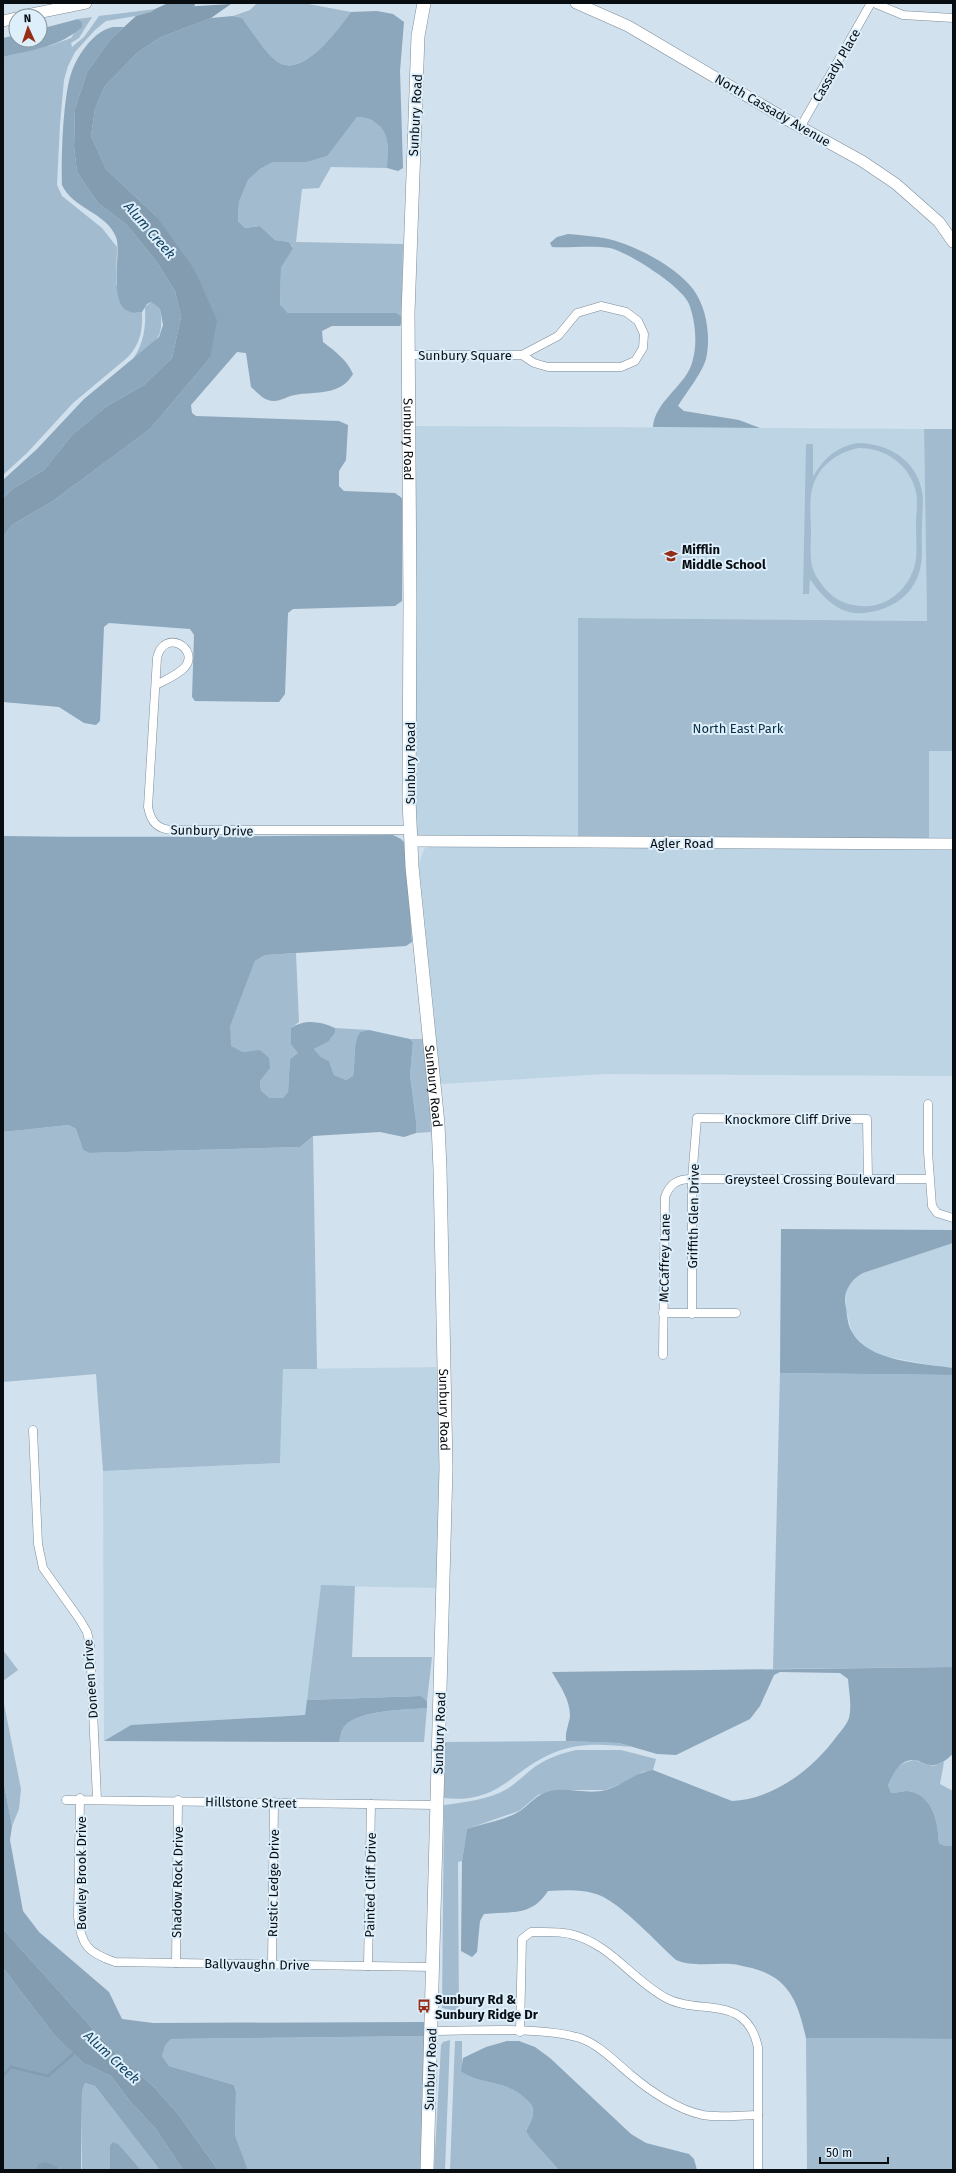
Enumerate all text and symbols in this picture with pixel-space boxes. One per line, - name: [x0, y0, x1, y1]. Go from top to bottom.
- north arrow: [8, 8, 48, 48]
- text: N: [24, 12, 31, 25]
- street label: Cassady Place: [809, 26, 863, 104]
- street label: North Cassady Avenue: [712, 71, 833, 150]
- street label: Sunbury Road: [406, 73, 425, 157]
- water label: Alum Creek: [120, 198, 179, 263]
- street label: Sunbury Square: [418, 348, 512, 363]
- street label: Sunbury Road: [401, 398, 416, 481]
- place label: Mifflin Middle School: [682, 542, 766, 572]
- school or university icon: Mifflin Middle School: [663, 548, 679, 564]
- park label: North East Park: [693, 721, 784, 736]
- street label: Sunbury Road: [403, 722, 418, 804]
- street label: Sunbury Drive: [170, 822, 254, 839]
- street label: Agler Road: [650, 836, 714, 851]
- street label: Sunbury Road: [422, 1044, 445, 1128]
- street label: Knockmore Cliff Drive: [725, 1112, 851, 1127]
- street label: Griffith Glen Drive: [685, 1163, 702, 1269]
- street label: Greysteel Crossing Boulevard: [725, 1172, 895, 1187]
- street label: McCaffrey Lane: [656, 1213, 673, 1303]
- street label: Sunbury Road: [436, 1368, 453, 1451]
- street label: Doneen Drive: [80, 1639, 101, 1719]
- street label: Sunbury Road: [431, 1692, 448, 1774]
- street label: Hillstone Street: [205, 1794, 297, 1811]
- street label: Bowley Brook Drive: [74, 1816, 89, 1930]
- street label: Shadow Rock Drive: [169, 1826, 186, 1938]
- street label: Rustic Ledge Drive: [265, 1829, 282, 1937]
- street label: Painted Cliff Drive: [362, 1832, 379, 1938]
- street label: Ballyvaughn Drive: [204, 1956, 310, 1973]
- place label: Sunbury Rd & Sunbury Ridge Dr: [435, 1992, 539, 2022]
- bus stop icon: Sunbury Rd & Sunbury Ridge Dr: [416, 1998, 432, 2014]
- water label: Alum Creek: [80, 2027, 143, 2088]
- street label: Sunbury Road: [422, 2028, 439, 2110]
- scale bar: [820, 2139, 888, 2165]
- text: 50 m: [826, 2146, 852, 2160]

